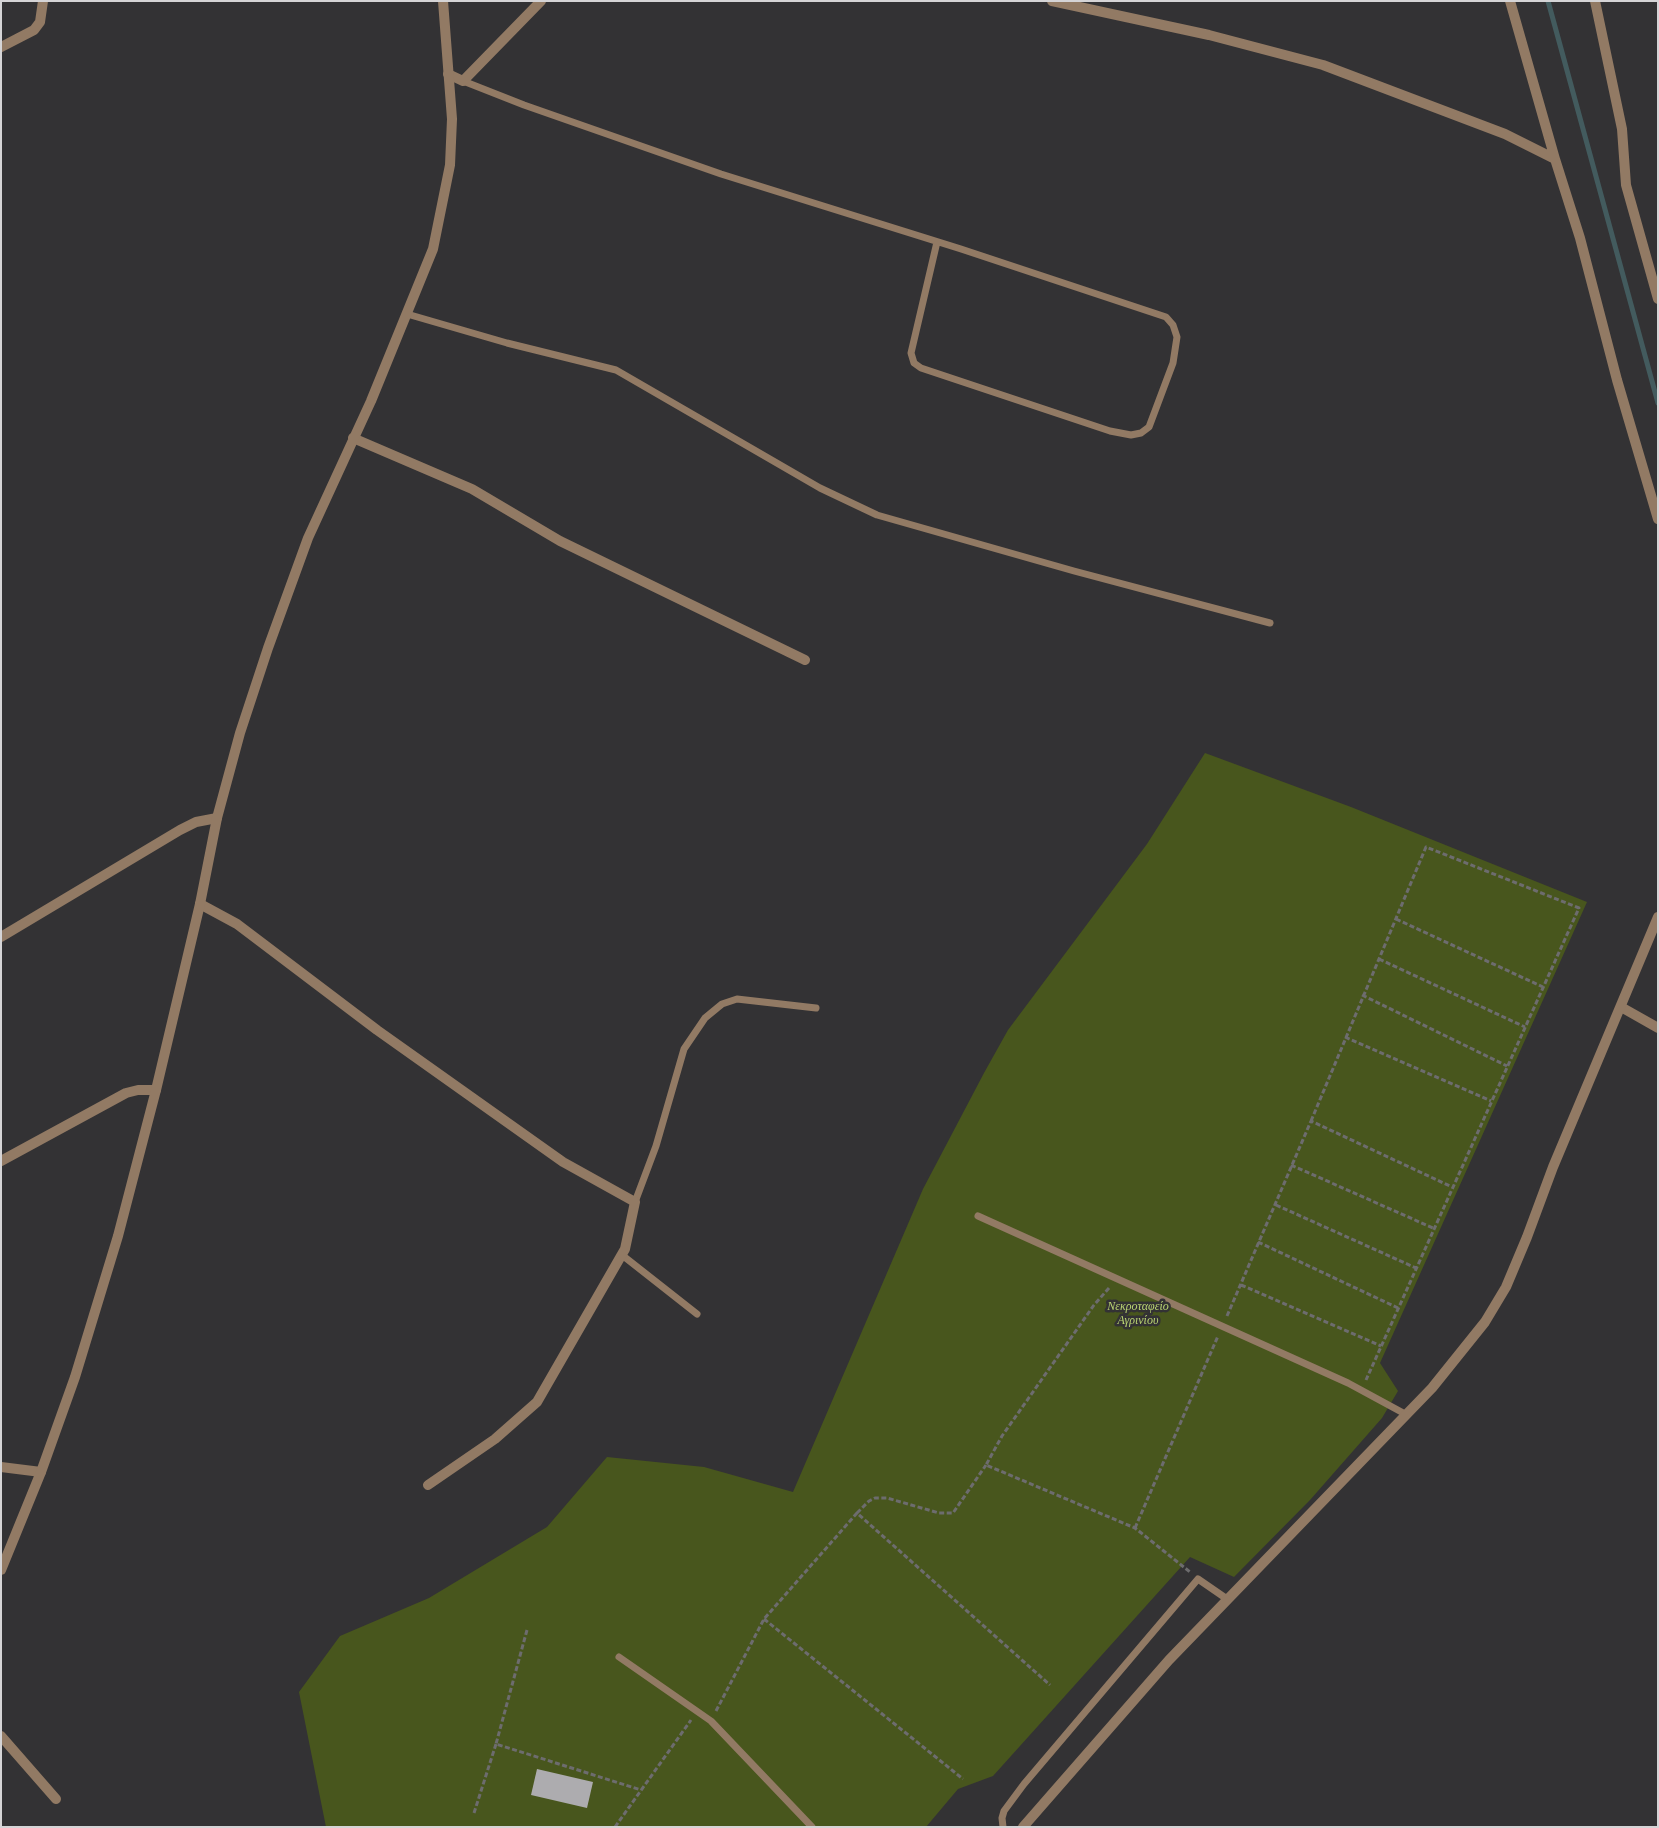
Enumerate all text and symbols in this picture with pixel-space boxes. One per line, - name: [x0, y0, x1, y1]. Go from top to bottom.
- park label: Νεκροταφείο Αγρινίου: [1107, 1300, 1169, 1328]

